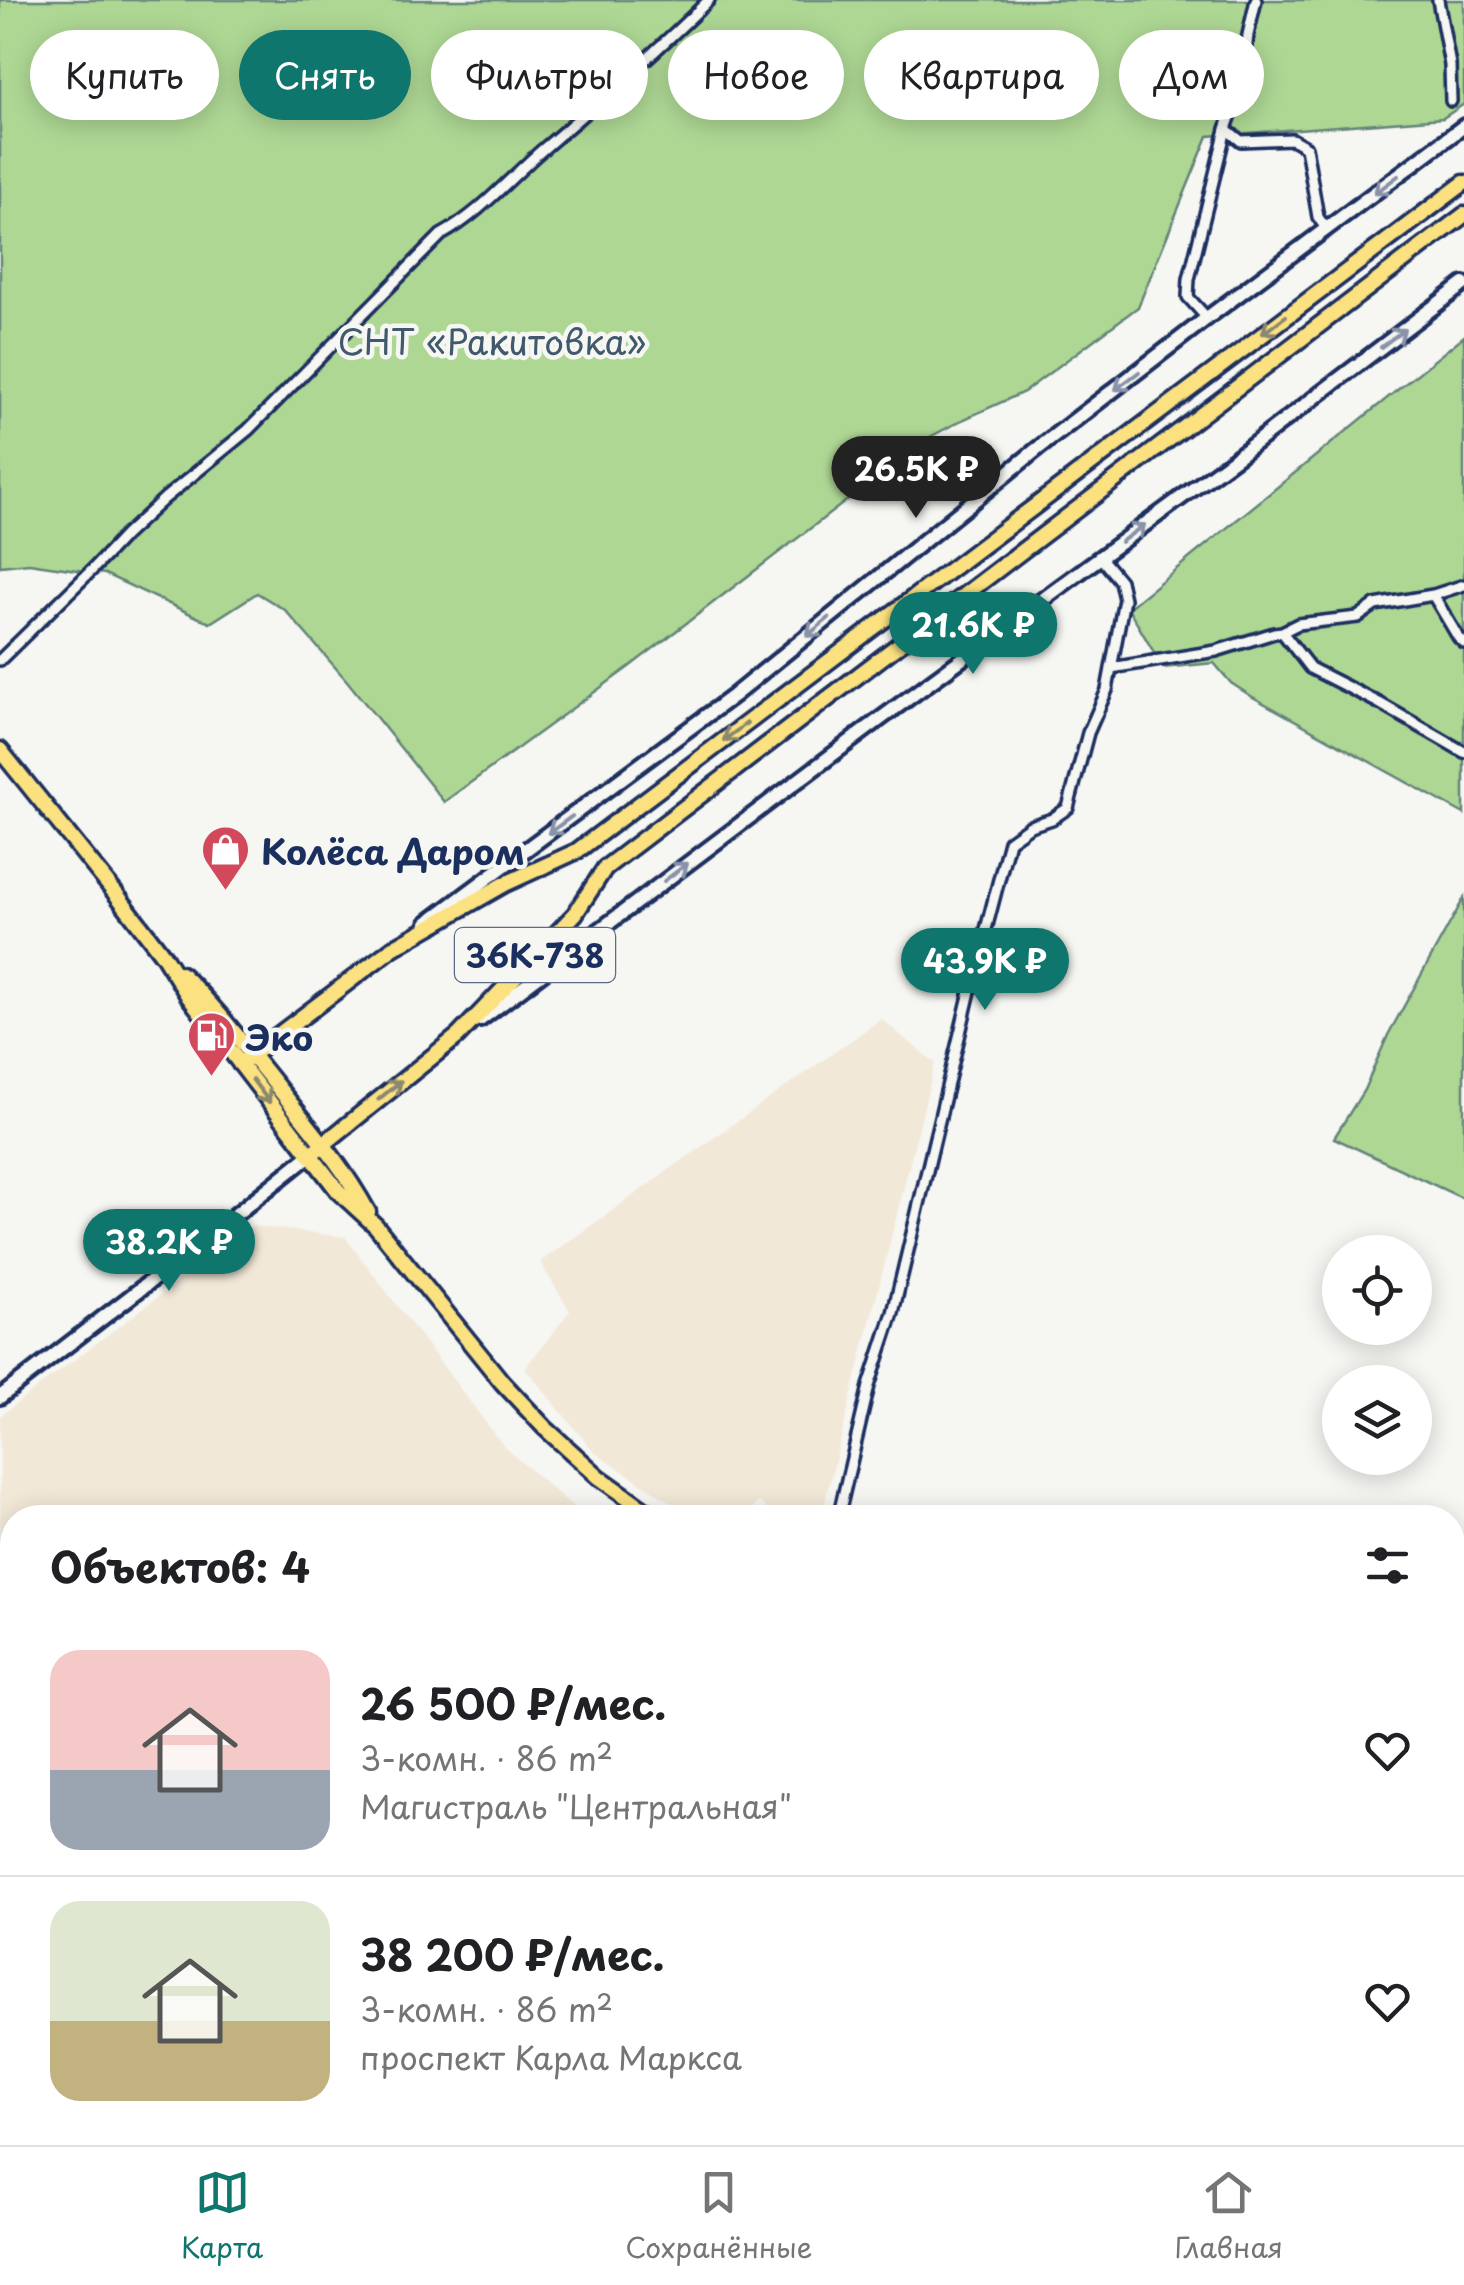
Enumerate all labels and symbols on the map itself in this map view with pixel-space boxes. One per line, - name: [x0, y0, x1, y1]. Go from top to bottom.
- one-way arrow: [1373, 175, 1400, 196]
- park label: СНТ «Ракитовка»: [338, 314, 646, 367]
- one-way arrow: [1261, 315, 1288, 336]
- one-way arrow: [1379, 328, 1406, 349]
- one-way arrow: [1114, 371, 1141, 392]
- pin: 26.5K ₽: [824, 436, 1008, 521]
- one-way arrow: [1119, 523, 1147, 544]
- pin: 21.6K ₽: [881, 592, 1065, 677]
- one-way arrow: [806, 616, 832, 638]
- one-way arrow: [722, 721, 749, 742]
- one-way arrow: [547, 814, 574, 835]
- shop icon: Колёса Даром: [200, 824, 252, 892]
- place label: Колёса Даром: [261, 824, 525, 877]
- one-way arrow: [662, 862, 688, 884]
- road number: 36К-738: [455, 928, 615, 982]
- pin: 43.9K ₽: [893, 928, 1077, 1013]
- fuel station icon: Эко: [185, 1010, 237, 1078]
- place label: Эко: [245, 1010, 313, 1063]
- one-way arrow: [250, 1077, 271, 1104]
- one-way arrow: [377, 1079, 403, 1101]
- pin: 38.2K ₽: [77, 1209, 261, 1294]

